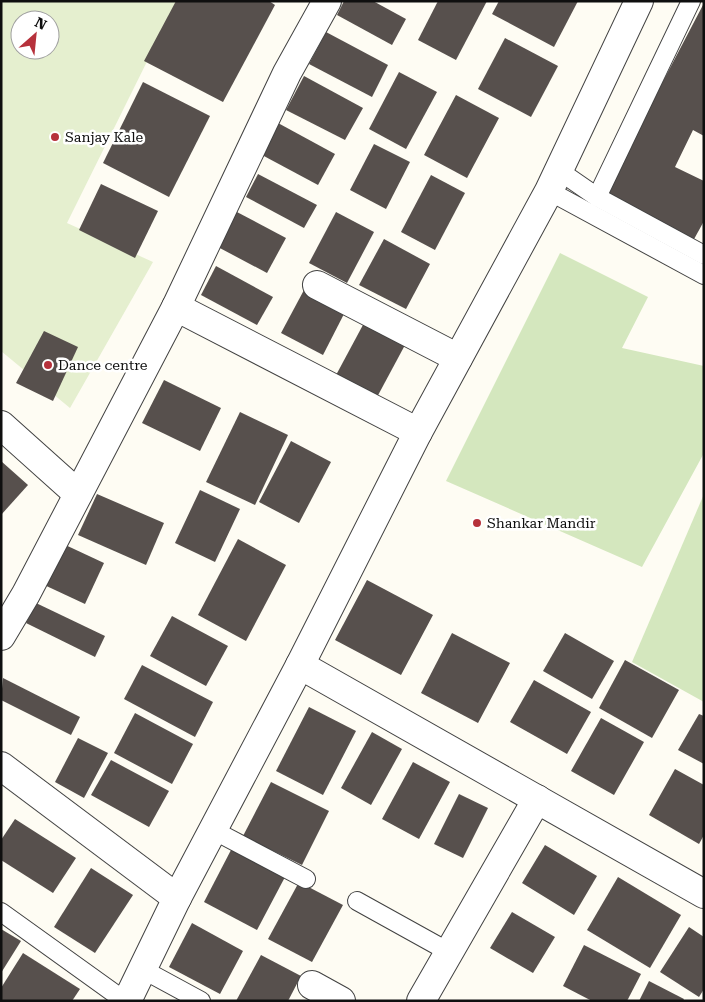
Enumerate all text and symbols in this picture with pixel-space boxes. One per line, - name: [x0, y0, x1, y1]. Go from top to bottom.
- north arrow: [10, 10, 60, 60]
- text: N: [32, 14, 50, 33]
- place label: Sanjay Kale: [65, 129, 143, 145]
- marker: Sanjay Kale: [49, 131, 61, 143]
- place label: Dance centre: [58, 357, 148, 373]
- marker: Dance centre: [42, 359, 54, 371]
- place label: Shankar Mandir: [487, 515, 596, 531]
- marker: Shankar Mandir: [471, 517, 483, 529]

